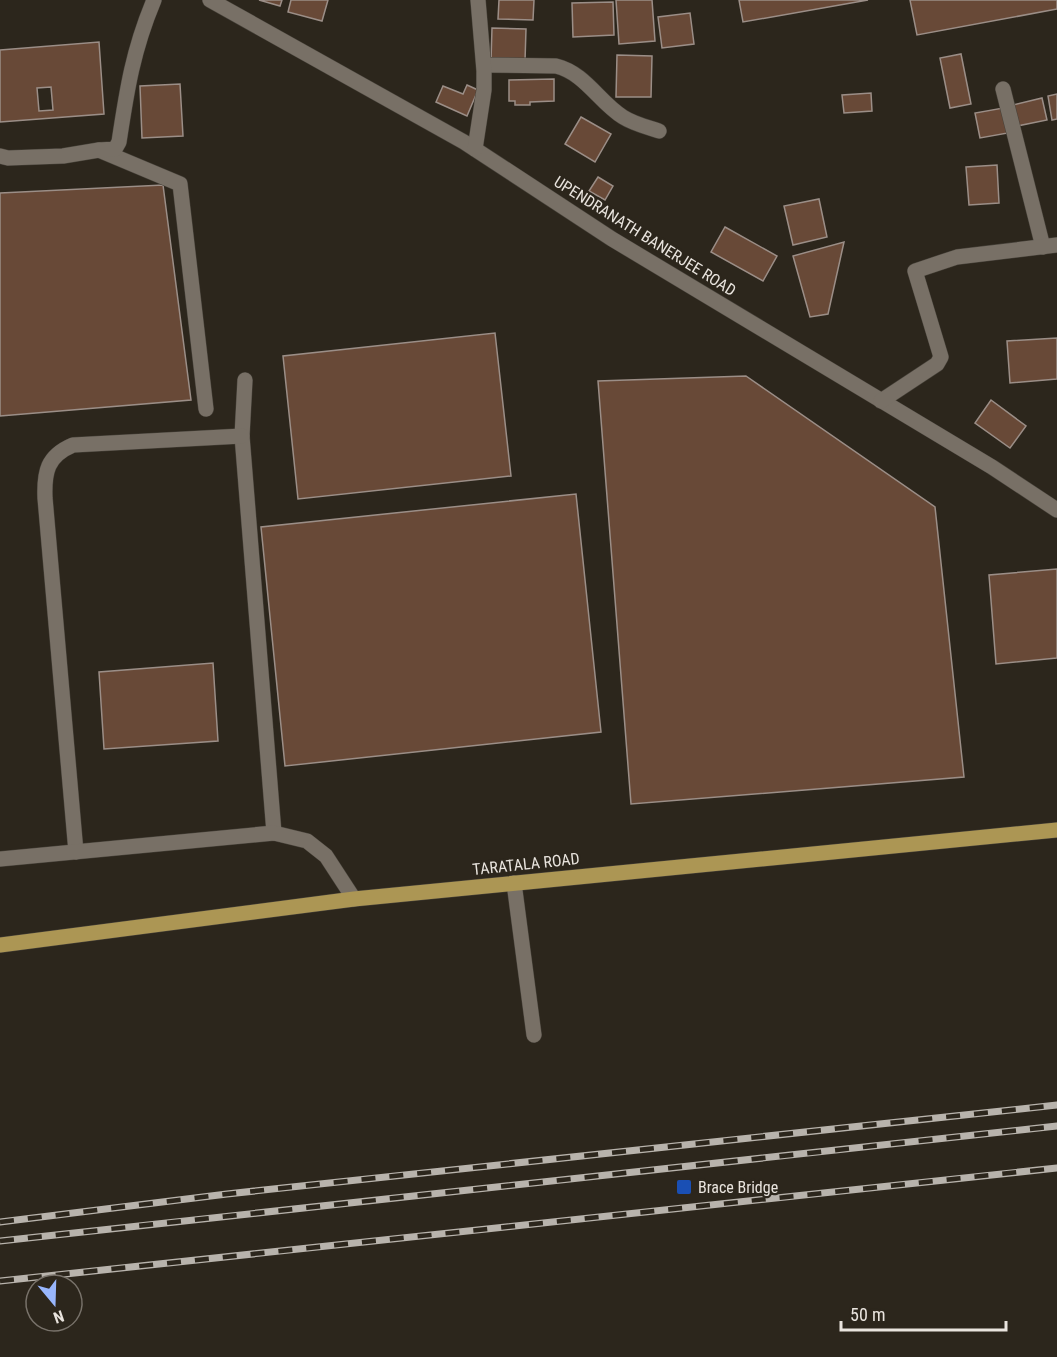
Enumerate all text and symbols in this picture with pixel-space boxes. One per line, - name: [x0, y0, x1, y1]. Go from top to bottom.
- street label: UPENDRANATH BANERJEE ROAD: [551, 172, 739, 300]
- street label: TARATALA ROAD: [472, 849, 580, 879]
- marker: Brace Bridge: [675, 1178, 693, 1196]
- place label: Brace Bridge: [698, 1178, 778, 1197]
- north arrow: [24, 1273, 84, 1333]
- scale bar: [841, 1294, 1006, 1332]
- text: 50 m: [850, 1304, 885, 1325]
- text: N: [51, 1306, 66, 1327]

